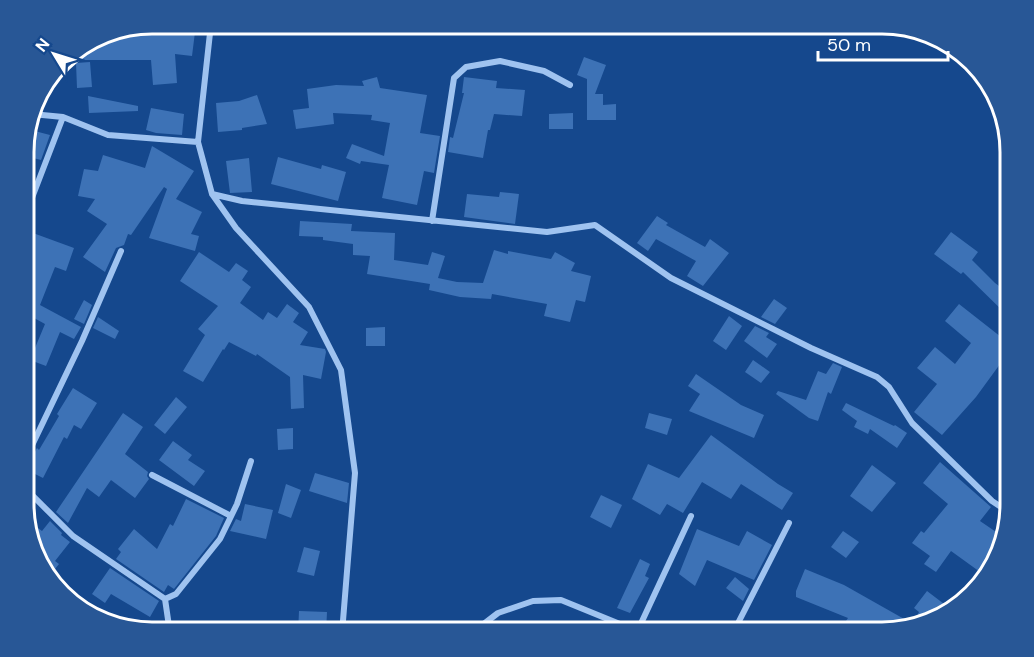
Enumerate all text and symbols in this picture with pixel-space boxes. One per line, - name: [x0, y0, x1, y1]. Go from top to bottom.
- north arrow: [24, 24, 84, 84]
- scale bar: [818, 24, 948, 62]
- text: 50 m: [827, 33, 871, 57]
- text: N: [31, 34, 54, 56]

